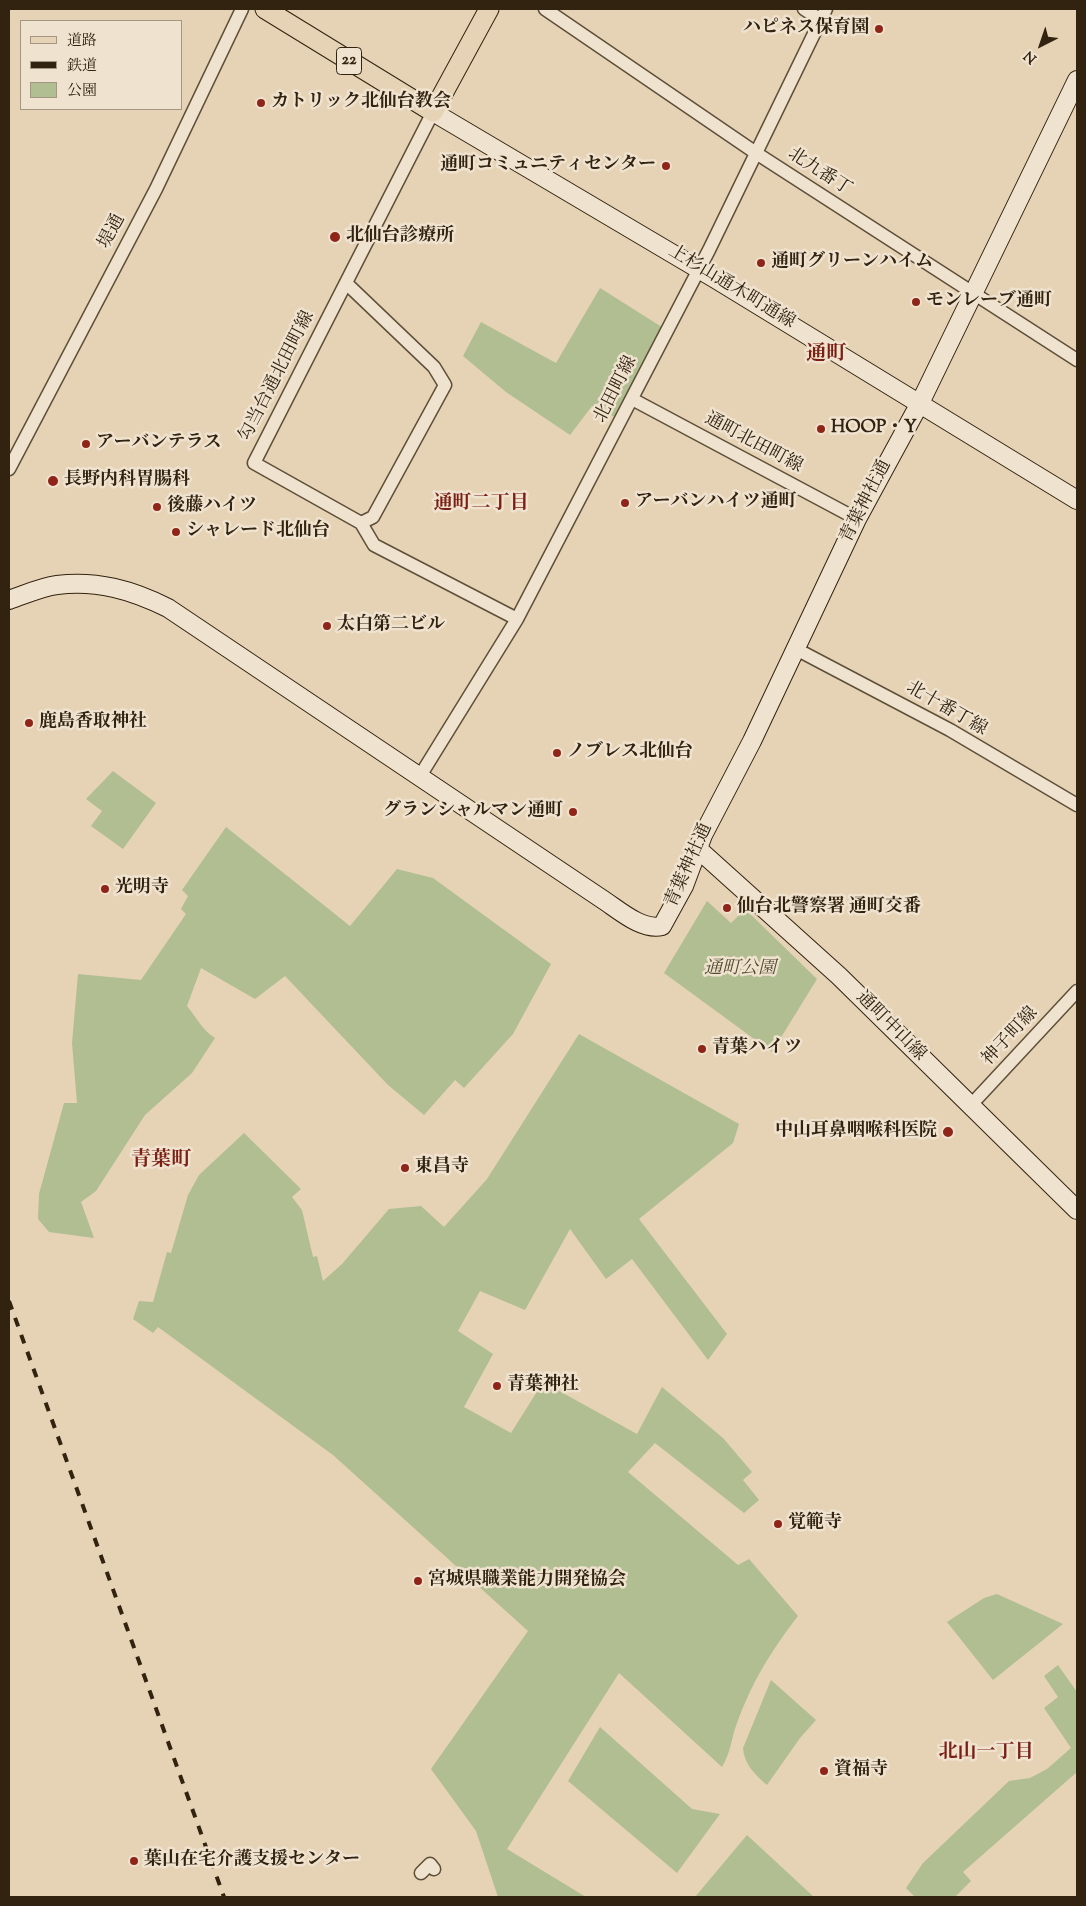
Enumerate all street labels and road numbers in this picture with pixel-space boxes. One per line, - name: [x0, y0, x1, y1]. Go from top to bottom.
- road number: 22: [336, 48, 362, 74]
- street label: 北九番丁: [783, 144, 855, 202]
- street label: 堤通: [95, 211, 131, 253]
- street label: 上杉山通木町通線: [664, 242, 798, 334]
- street label: 勾当台通北田町線: [236, 308, 320, 446]
- street label: 北田町線: [591, 353, 643, 427]
- street label: 通町北田町線: [700, 409, 806, 479]
- street label: 青葉神社通: [837, 457, 897, 547]
- street label: 北十番丁線: [902, 678, 990, 742]
- street label: 青葉神社通: [662, 820, 718, 912]
- street label: 通町中山線: [851, 988, 929, 1066]
- street label: 神子町線: [979, 1003, 1043, 1071]

